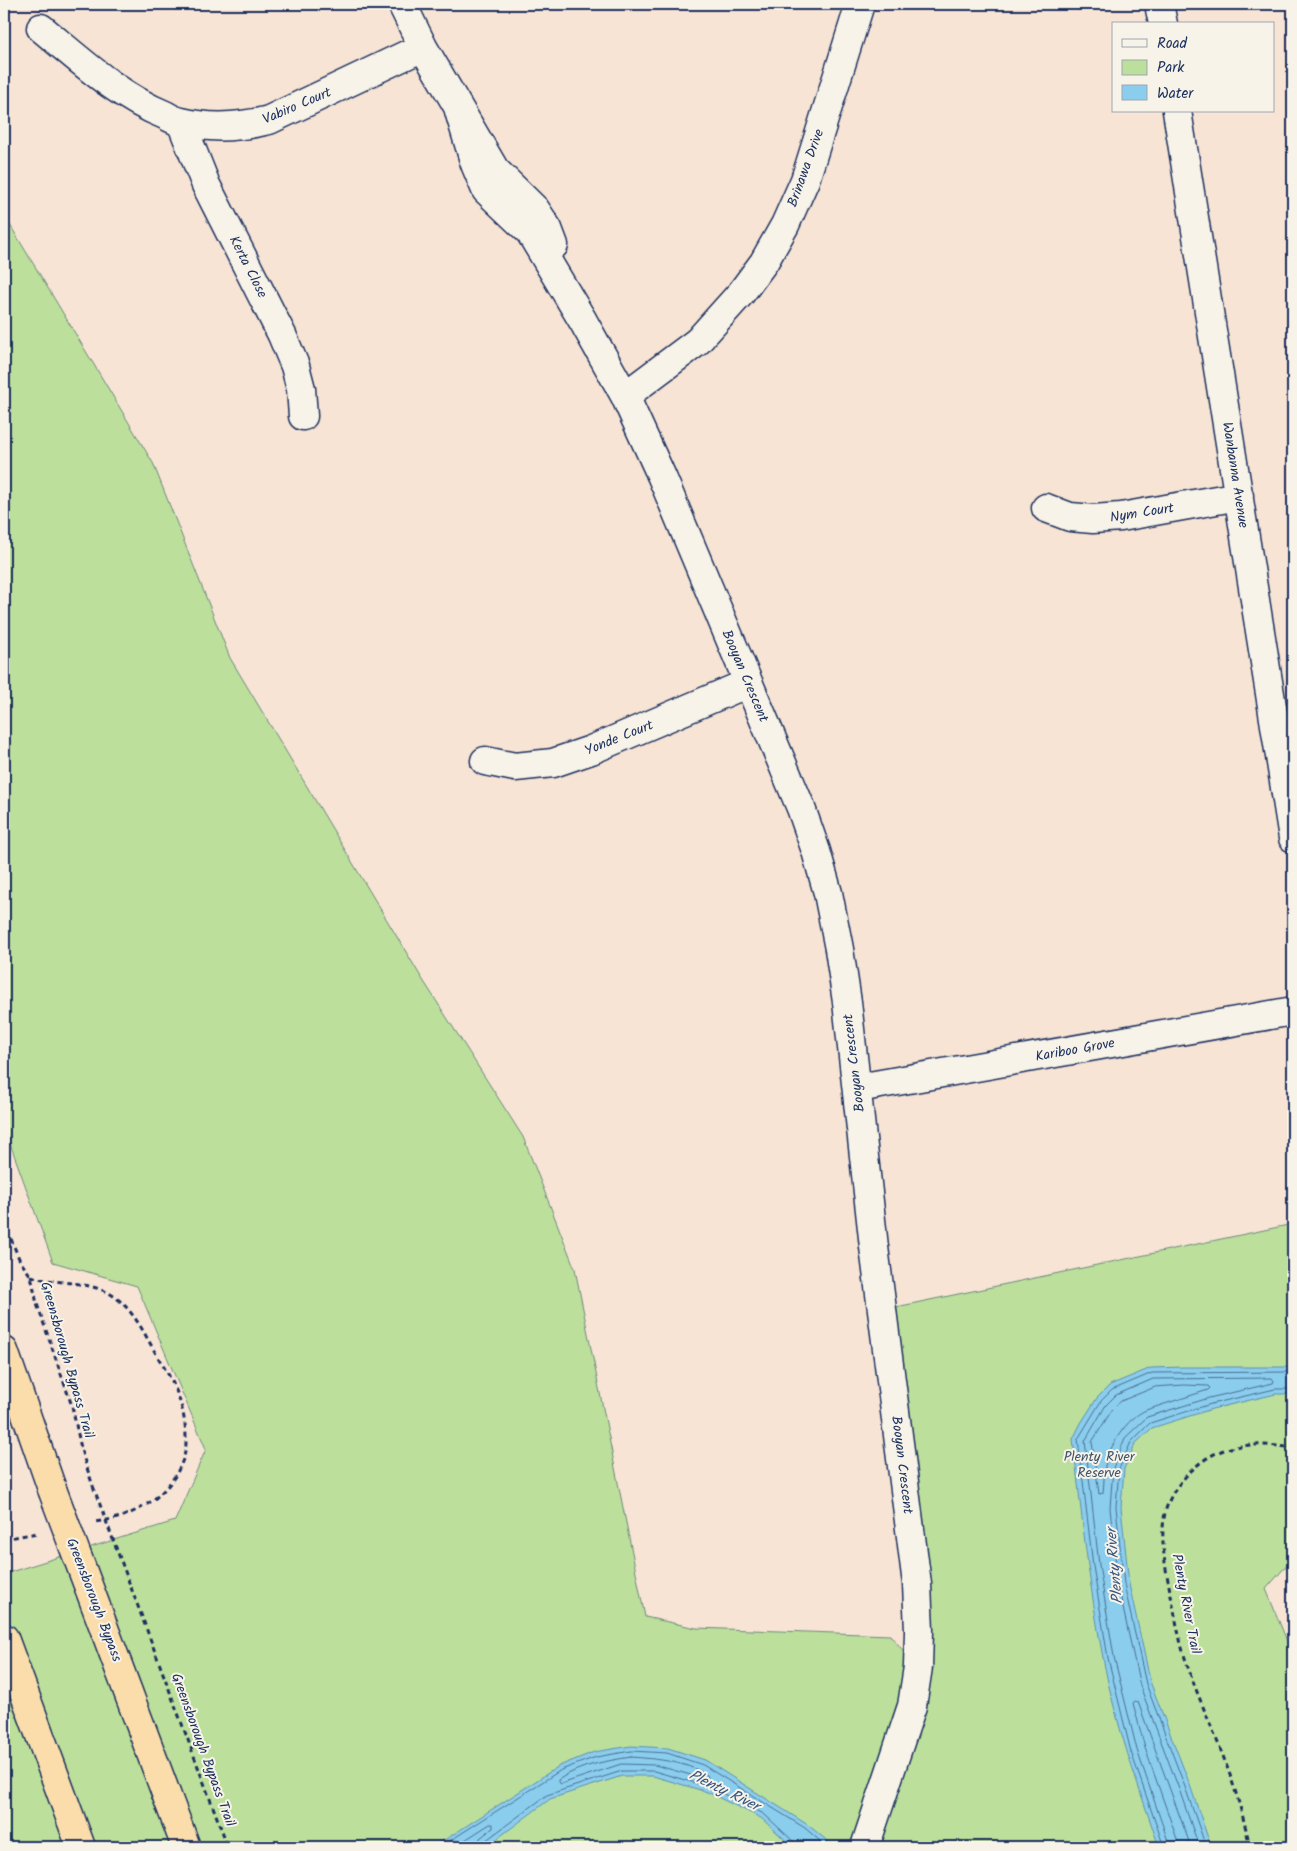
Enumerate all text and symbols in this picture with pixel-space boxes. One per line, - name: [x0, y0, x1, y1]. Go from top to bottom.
- legend: [1112, 22, 1274, 112]
- text: Road: [1157, 32, 1188, 56]
- text: Park: [1157, 56, 1185, 80]
- street label: Vabiro Court: [259, 81, 335, 130]
- text: Water: [1157, 82, 1194, 106]
- street label: Brinawa Drive: [782, 125, 831, 210]
- street label: Kerta Close: [223, 232, 273, 303]
- street label: Wanbanna Avenue: [1216, 420, 1254, 530]
- street label: Nym Court: [1109, 497, 1176, 529]
- street label: Booyan Crescent: [716, 626, 775, 726]
- street label: Yonde Court: [581, 714, 657, 762]
- street label: Booyan Crescent: [837, 1012, 871, 1113]
- street label: Kariboo Grove: [1034, 1032, 1117, 1068]
- street label: Greensborough Bypass Trail: [34, 1279, 100, 1441]
- street label: Booyan Crescent: [885, 1415, 919, 1516]
- park label: Plenty River Reserve: [1064, 1446, 1136, 1484]
- water label: Plenty River: [1099, 1524, 1130, 1605]
- street label: Greensborough Bypass: [60, 1535, 128, 1665]
- street label: Plenty River Trail: [1165, 1552, 1207, 1657]
- street label: Greensborough Bypass Trail: [165, 1670, 241, 1830]
- water label: Plenty River: [685, 1764, 766, 1820]

